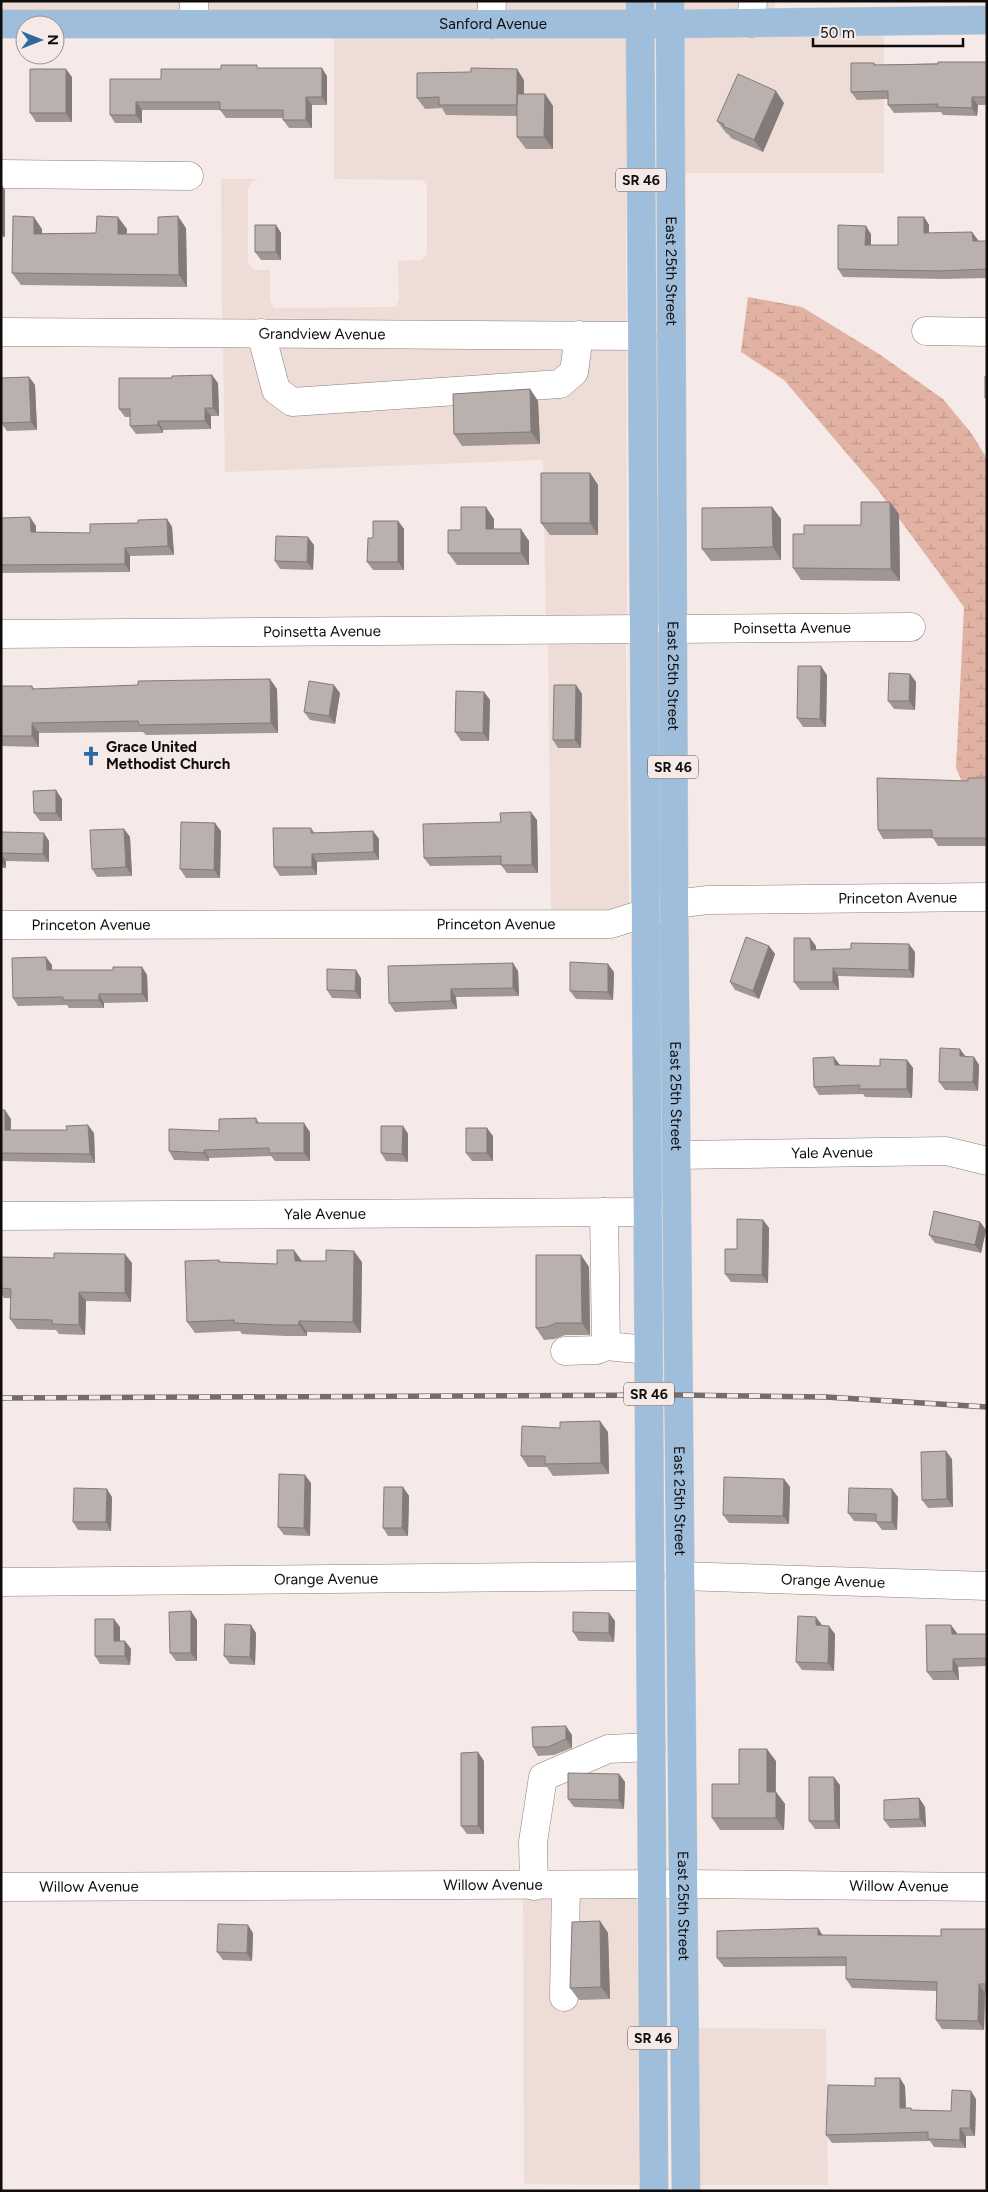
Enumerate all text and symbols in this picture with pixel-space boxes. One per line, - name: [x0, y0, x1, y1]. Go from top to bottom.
- north arrow: [15, 15, 65, 65]
- street label: Sanford Avenue: [439, 15, 547, 33]
- scale bar: [813, 15, 963, 47]
- text: 50 m: [820, 24, 855, 42]
- text: N: [44, 35, 61, 45]
- road number: SR 46: [616, 168, 666, 192]
- street label: East 25th Street: [662, 216, 680, 326]
- street label: Grandview Avenue: [259, 325, 385, 343]
- street label: Poinsetta Avenue: [733, 619, 851, 637]
- street label: East 25th Street: [664, 621, 682, 731]
- street label: Poinsetta Avenue: [263, 622, 381, 641]
- place label: Grace United Methodist Church: [106, 738, 230, 773]
- church icon: Grace United Methodist Church: [80, 745, 102, 767]
- road number: SR 46: [648, 756, 698, 779]
- street label: Princeton Avenue: [838, 888, 957, 908]
- street label: Princeton Avenue: [436, 915, 556, 933]
- street label: Princeton Avenue: [31, 916, 151, 934]
- street label: East 25th Street: [666, 1041, 685, 1151]
- street label: Yale Avenue: [791, 1143, 873, 1162]
- street label: Yale Avenue: [284, 1205, 366, 1223]
- road number: SR 46: [624, 1382, 674, 1406]
- street label: East 25th Street: [670, 1446, 689, 1556]
- street label: Orange Avenue: [274, 1570, 378, 1588]
- street label: Orange Avenue: [781, 1570, 885, 1592]
- street label: East 25th Street: [674, 1851, 693, 1961]
- street label: Willow Avenue: [443, 1876, 543, 1894]
- street label: Willow Avenue: [39, 1877, 139, 1896]
- street label: Willow Avenue: [849, 1877, 949, 1896]
- road number: SR 46: [628, 2026, 678, 2050]

